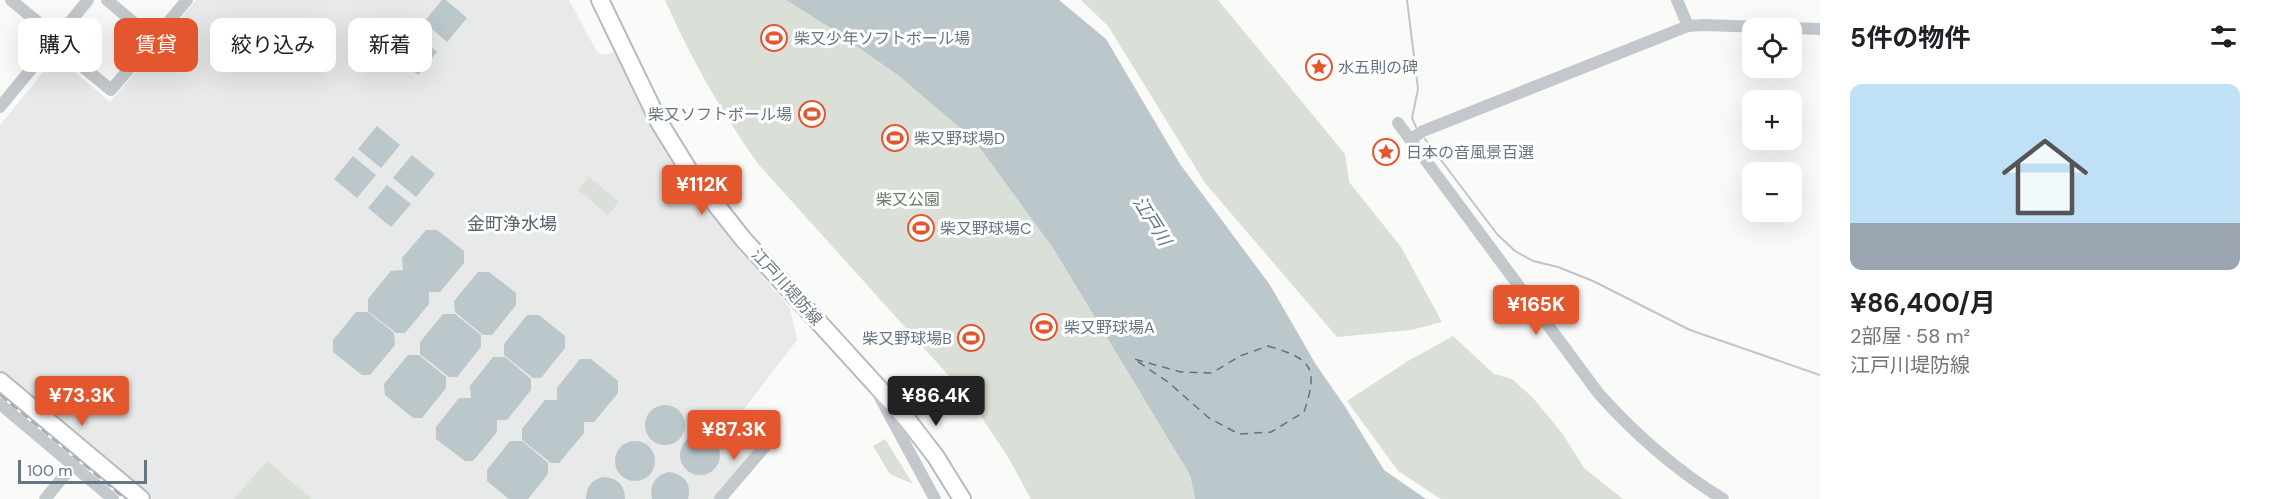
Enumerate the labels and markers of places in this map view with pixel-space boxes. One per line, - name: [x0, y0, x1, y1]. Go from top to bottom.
- sports icon: 柴又少年ソフトボール場: [759, 23, 789, 53]
- place label: 柴又少年ソフトボール場: [794, 28, 970, 49]
- place icon: 水五則の碑: [1304, 52, 1334, 82]
- place label: 水五則の碑: [1338, 57, 1418, 78]
- sports icon: 柴又ソフトボール場: [797, 99, 827, 129]
- place label: 柴又ソフトボール場: [648, 104, 792, 125]
- sports icon: 柴又野球場D: [880, 123, 910, 153]
- place label: 柴又野球場D: [914, 128, 1005, 149]
- place icon: 日本の音風景百選: [1371, 137, 1401, 167]
- place label: 日本の音風景百選: [1406, 142, 1534, 163]
- pin: ¥112K: [660, 165, 744, 216]
- sports icon: 柴又野球場C: [906, 213, 936, 243]
- place label: 柴又野球場C: [940, 218, 1031, 239]
- pin: ¥165K: [1494, 285, 1578, 336]
- sports icon: 柴又野球場A: [1029, 312, 1059, 342]
- place label: 柴又野球場A: [1064, 317, 1155, 338]
- sports icon: 柴又野球場B: [956, 323, 986, 353]
- place label: 柴又野球場B: [862, 328, 952, 349]
- pin: ¥73.3K: [33, 376, 131, 427]
- pin: ¥86.4K: [887, 376, 985, 427]
- pin: ¥87.3K: [685, 410, 783, 461]

